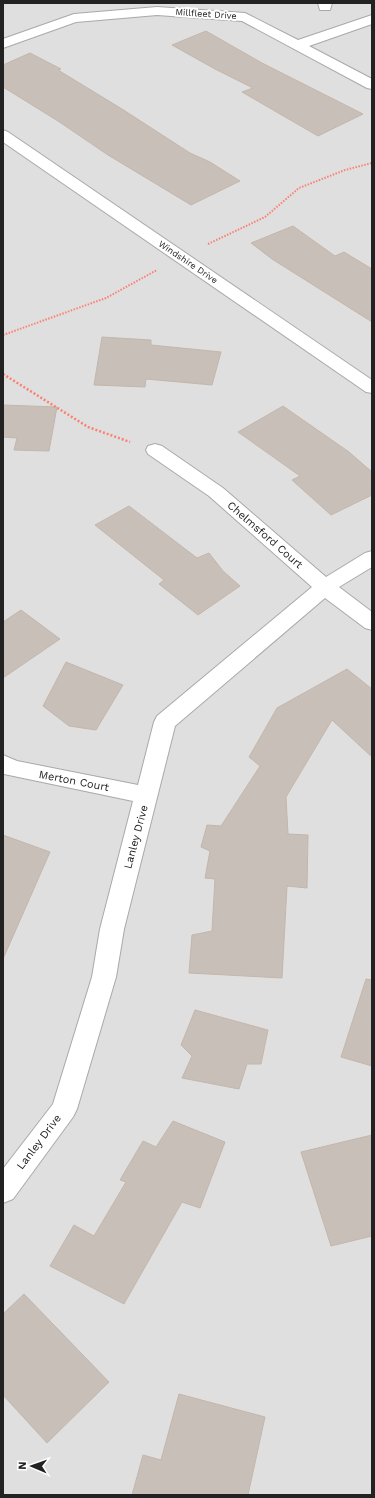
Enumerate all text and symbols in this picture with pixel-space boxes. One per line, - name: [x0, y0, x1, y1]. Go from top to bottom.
- street label: Millfleet Drive: [175, 7, 237, 21]
- street label: Windshire Drive: [157, 239, 219, 285]
- street label: Chelmsford Court: [225, 499, 306, 572]
- street label: Merton Court: [38, 768, 111, 794]
- street label: Lanley Drive: [121, 804, 151, 870]
- street label: Lanley Drive: [14, 1112, 64, 1172]
- north arrow: [12, 1446, 52, 1486]
- text: N: [16, 1461, 29, 1470]

